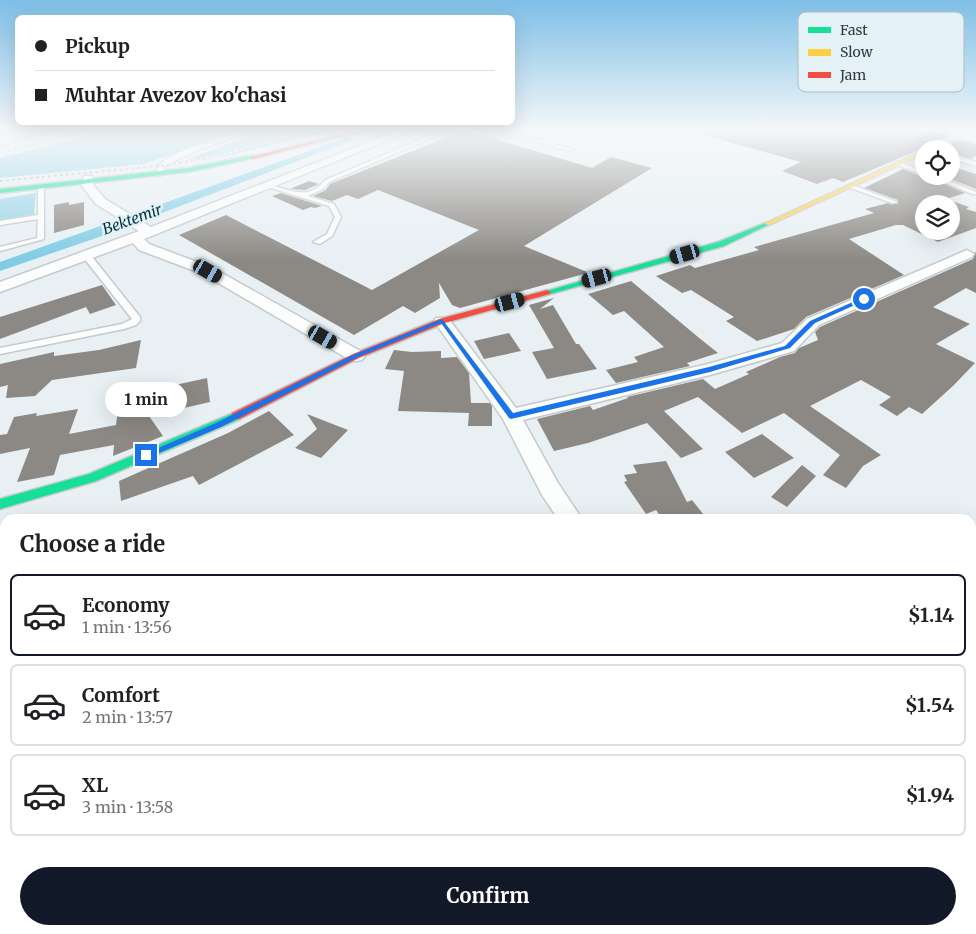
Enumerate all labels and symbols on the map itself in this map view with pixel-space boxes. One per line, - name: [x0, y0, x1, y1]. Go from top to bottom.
- legend: [798, 12, 964, 92]
- text: Fast: [840, 21, 868, 39]
- text: Slow: [840, 43, 873, 61]
- text: Jam: [839, 66, 866, 84]
- water label: Bektemir: [100, 199, 165, 239]
- car: [668, 243, 701, 265]
- car: [191, 257, 224, 285]
- car: [580, 267, 613, 289]
- route start: [853, 288, 875, 310]
- car: [493, 291, 526, 313]
- car: [306, 323, 339, 351]
- callout: 1 min: [105, 382, 187, 418]
- route end: [135, 444, 157, 466]

